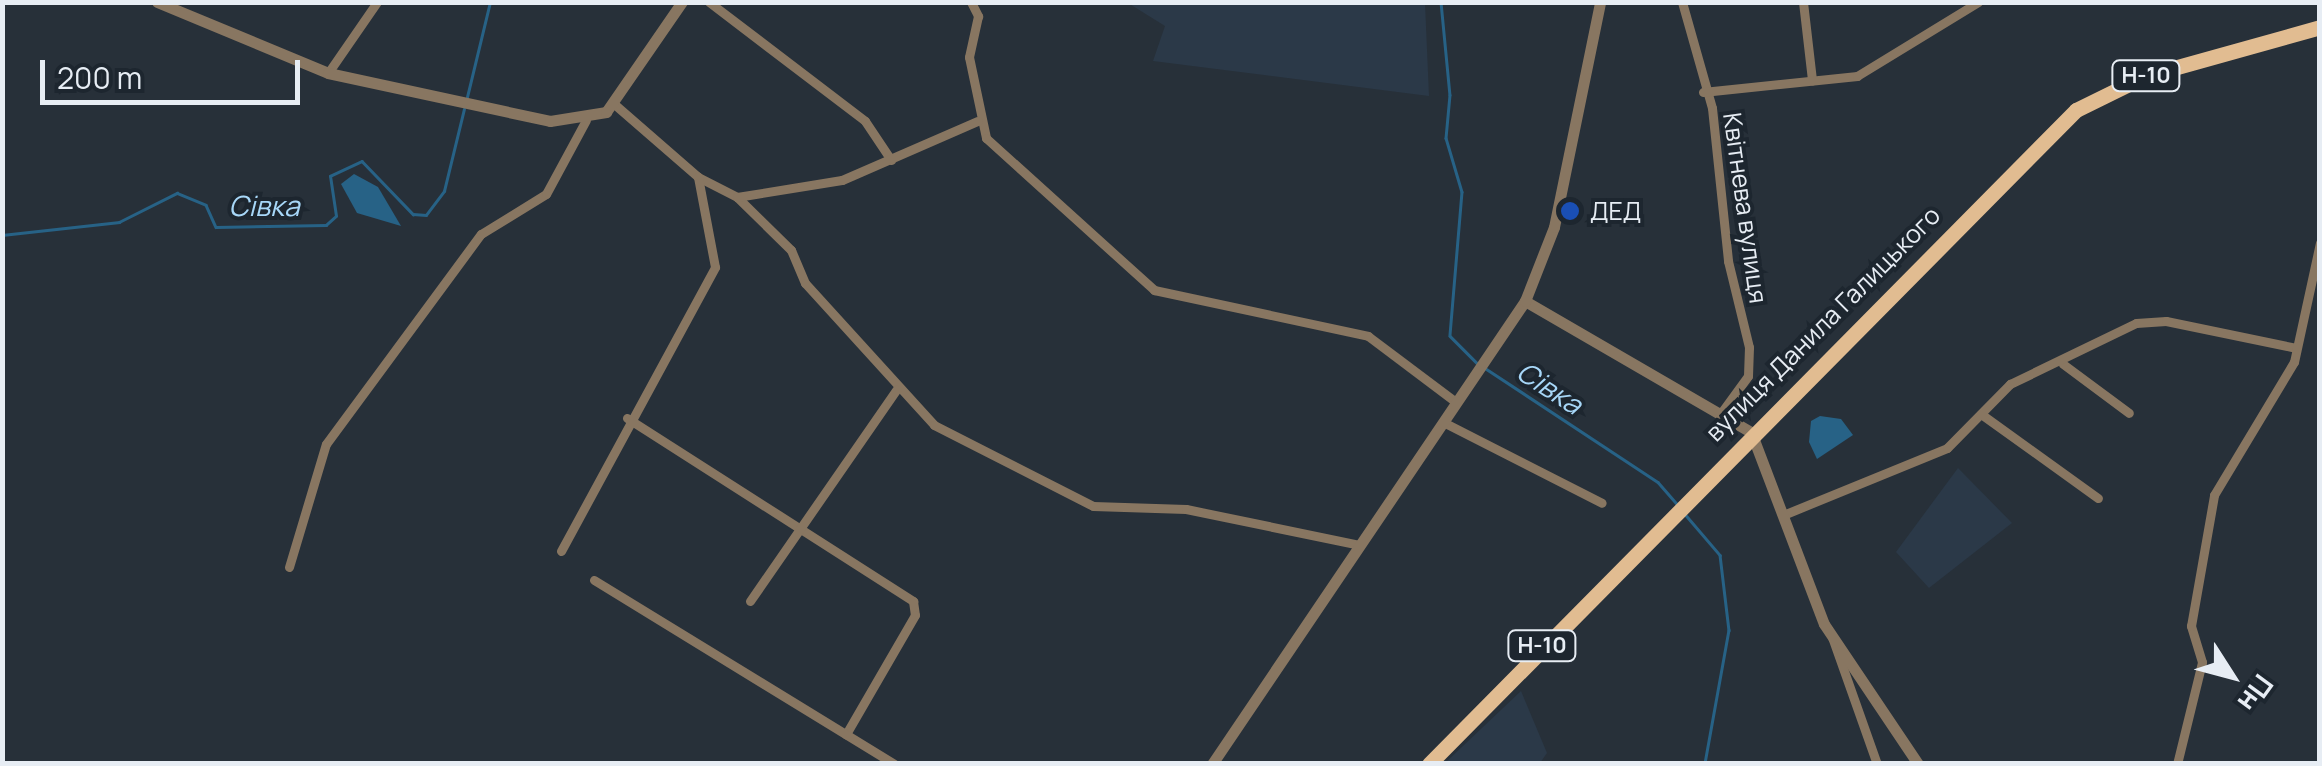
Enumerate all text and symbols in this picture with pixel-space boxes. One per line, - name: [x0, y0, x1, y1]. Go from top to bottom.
- scale bar: [45, 40, 305, 102]
- text: 200 m: [57, 57, 142, 98]
- road number: Н-10: [2111, 59, 2181, 93]
- street label: Квітнева вулиця: [1717, 111, 1773, 305]
- water label: Сівка: [228, 188, 300, 222]
- place label: ДЕД: [1590, 196, 1641, 226]
- marker: ДЕД: [1559, 200, 1581, 222]
- street label: вулиця Данила Галицького: [1699, 200, 1947, 448]
- water label: Сівка: [1511, 354, 1589, 420]
- north arrow: [2182, 626, 2282, 726]
- road number: Н-10: [1507, 629, 1577, 663]
- text: Пн: [2230, 667, 2283, 720]

